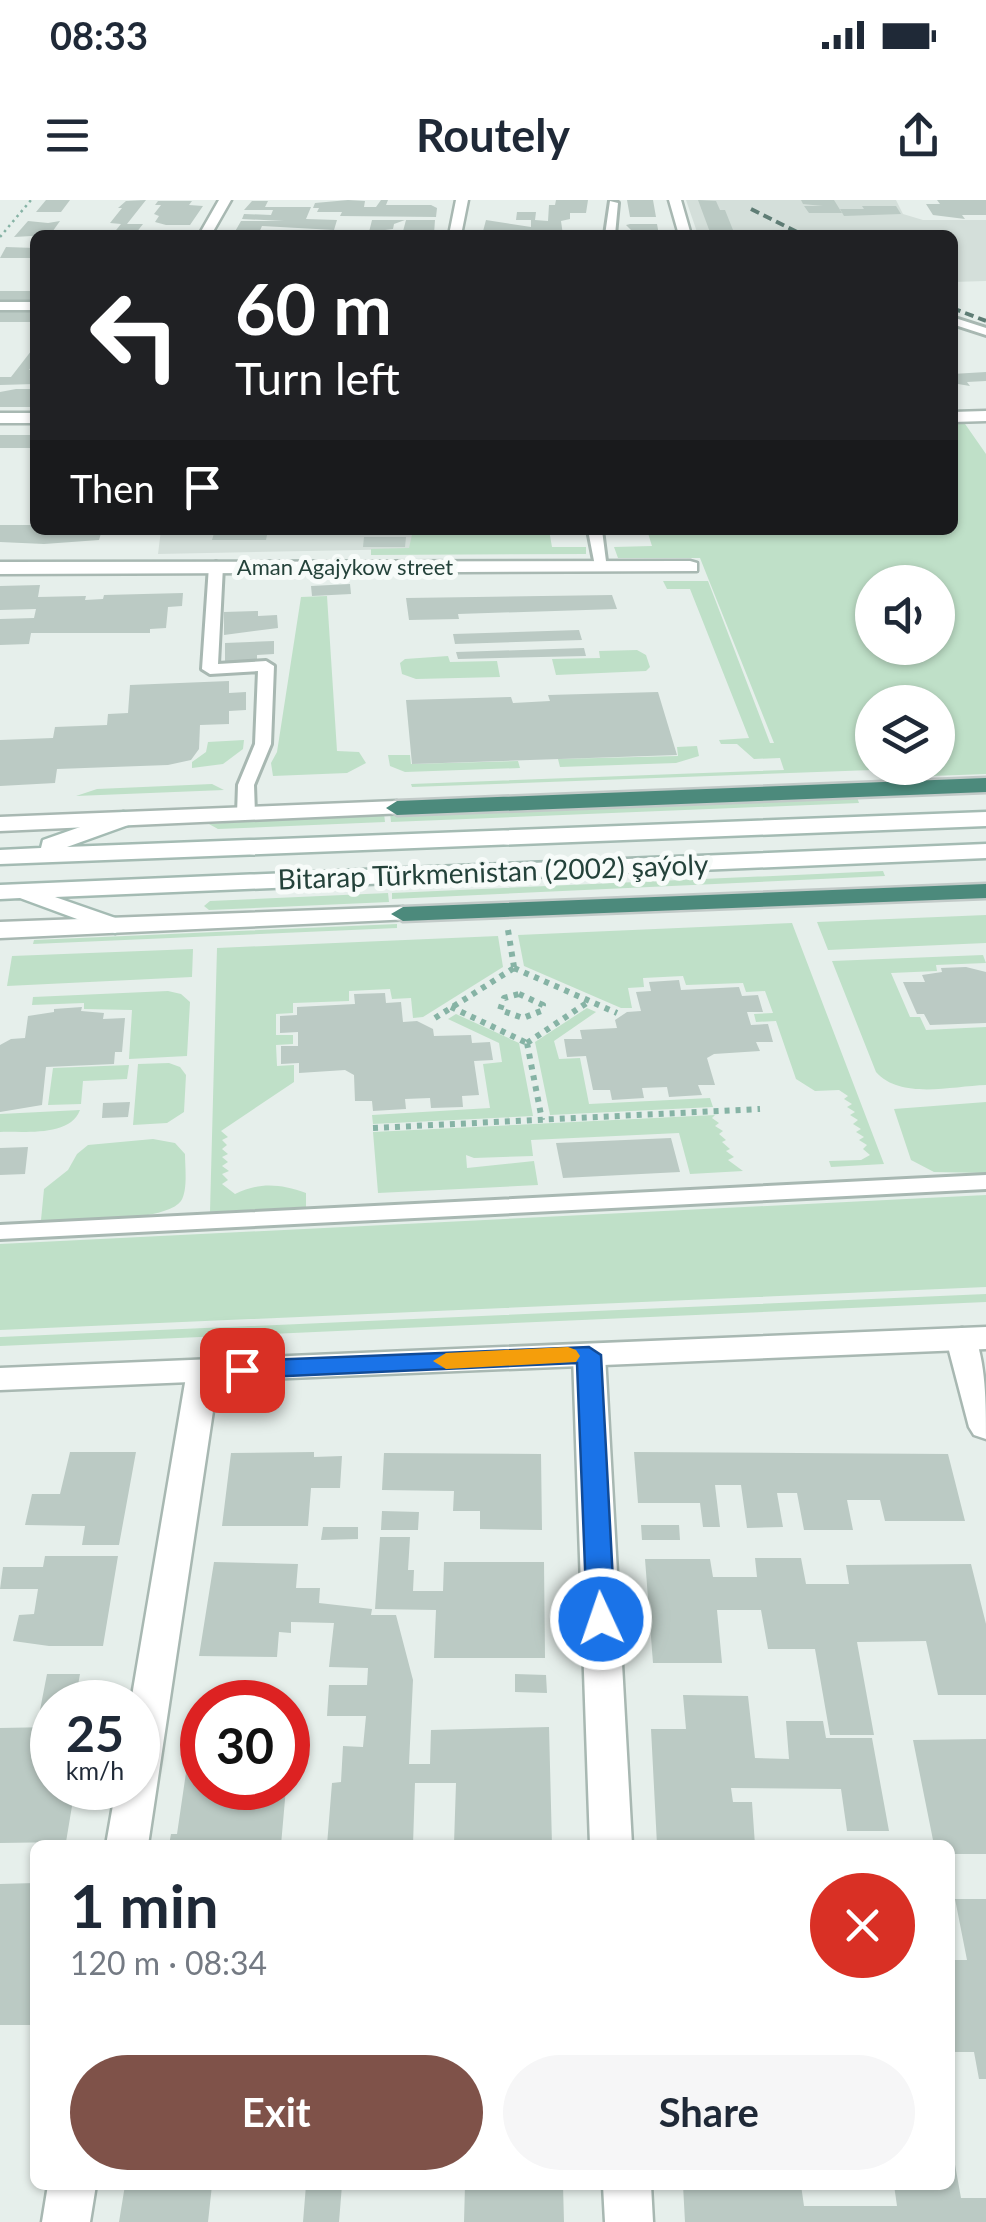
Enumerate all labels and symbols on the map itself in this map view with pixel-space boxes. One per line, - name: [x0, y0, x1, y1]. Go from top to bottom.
- street label: Aman Agajykow street: [237, 553, 453, 580]
- street label: Bitarap Türkmenistan (2002) şaýoly: [277, 846, 709, 896]
- pin: [200, 1328, 285, 1413]
- position arrow: [549, 1567, 653, 1671]
- speed limit sign: 30: [180, 1680, 310, 1810]

